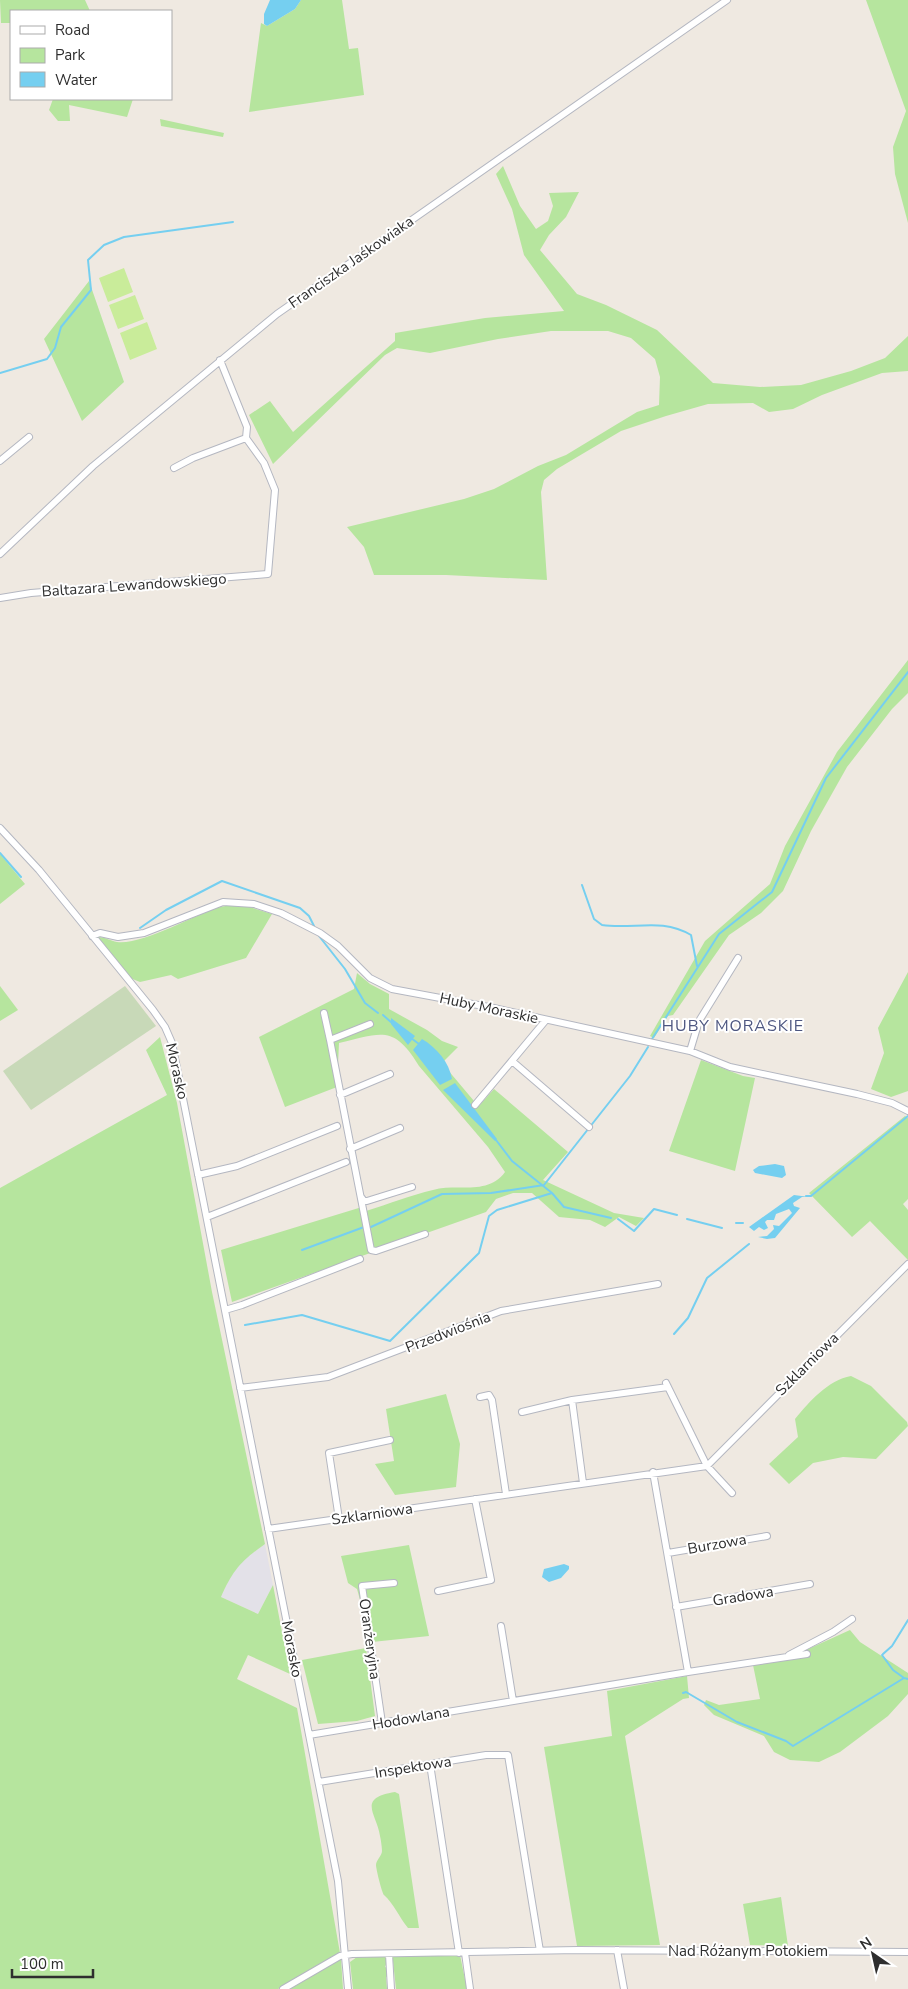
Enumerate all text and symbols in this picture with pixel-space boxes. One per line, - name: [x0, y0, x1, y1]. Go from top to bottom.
- legend: [10, 10, 172, 100]
- text: Road: [55, 20, 90, 40]
- text: Park: [55, 45, 85, 65]
- text: Water: [55, 70, 98, 90]
- street label: Franciszka Jaśkowiaka: [284, 211, 418, 313]
- street label: Baltazara Lewandowskiego: [41, 569, 227, 601]
- street label: Huby Moraskie: [438, 988, 540, 1028]
- district label: HUBY MORASKIE: [662, 1015, 804, 1037]
- street label: Morasko: [161, 1041, 193, 1101]
- street label: Przedwiośnia: [402, 1307, 494, 1357]
- street label: Szklarniowa: [771, 1328, 843, 1400]
- street label: Szklarniowa: [330, 1498, 414, 1530]
- street label: Burzowa: [686, 1529, 748, 1559]
- street label: Gradowa: [711, 1581, 775, 1611]
- street label: Oranżeryjna: [354, 1597, 386, 1681]
- street label: Morasko: [277, 1619, 307, 1679]
- street label: Hodowlana: [371, 1701, 451, 1735]
- street label: Inspektowa: [373, 1751, 453, 1783]
- north arrow: [848, 1929, 898, 1979]
- text: N: [856, 1933, 876, 1954]
- street label: Nad Różanym Potokiem: [668, 1941, 828, 1961]
- scale bar: [12, 1946, 94, 1978]
- text: 100 m: [20, 1954, 64, 1974]

